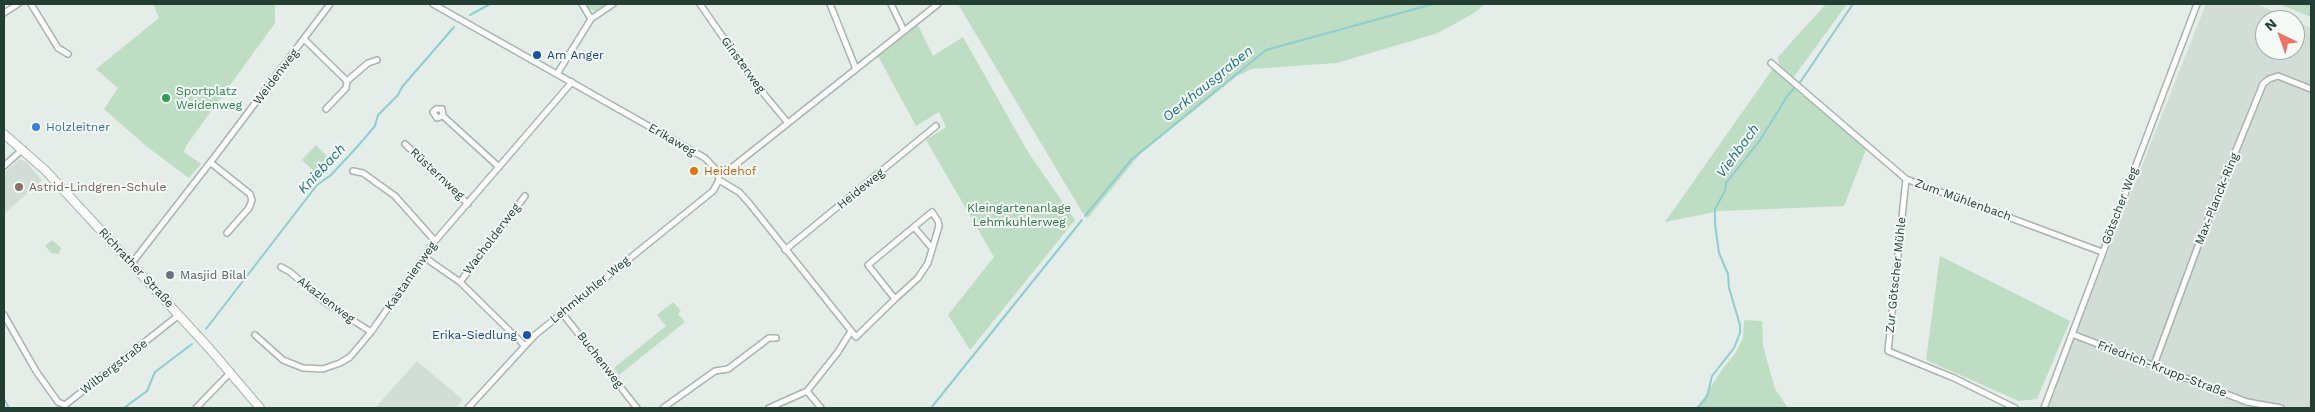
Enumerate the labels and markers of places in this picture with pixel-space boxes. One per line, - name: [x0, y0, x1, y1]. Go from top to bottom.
- place label: Am Anger: [547, 48, 604, 62]
- marker: Am Anger: [531, 49, 543, 61]
- place label: Sportplatz Weidenweg: [176, 84, 242, 112]
- marker: Sportplatz Weidenweg: [160, 92, 172, 104]
- place label: Holzleitner: [46, 120, 110, 134]
- marker: Holzleitner: [30, 121, 42, 133]
- place label: Heidehof: [704, 164, 757, 178]
- marker: Heidehof: [688, 165, 700, 177]
- place label: Astrid-Lindgren-Schule: [29, 180, 166, 194]
- marker: Astrid-Lindgren-Schule: [13, 181, 25, 193]
- place label: Masjid Bilal: [180, 268, 246, 282]
- marker: Masjid Bilal: [164, 269, 176, 281]
- place label: Erika-Siedlung: [432, 328, 517, 342]
- marker: Erika-Siedlung: [521, 329, 533, 341]

